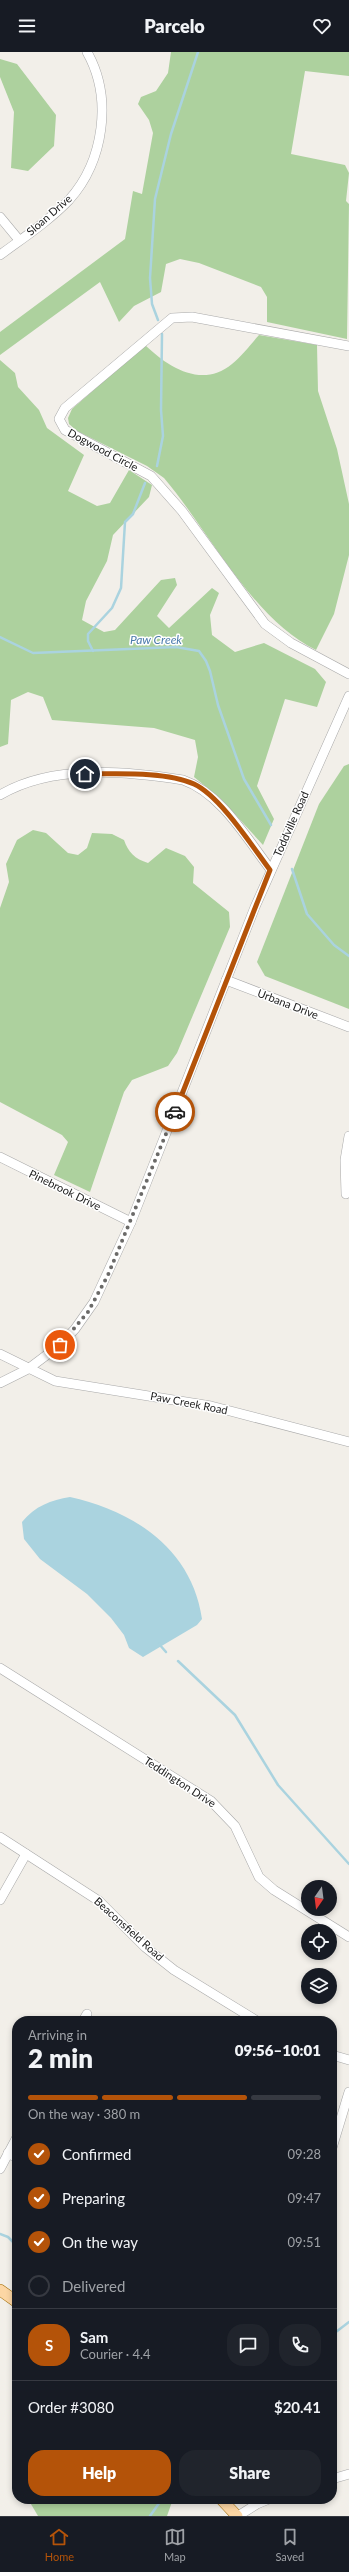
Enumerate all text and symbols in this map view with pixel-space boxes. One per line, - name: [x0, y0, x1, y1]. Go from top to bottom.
- icon: menu: [16, 15, 38, 37]
- text: Parcelo: [144, 15, 205, 37]
- icon: heart: [311, 15, 333, 37]
- street label: Sloan Drive: [24, 191, 74, 238]
- street label: Dogwood Circle: [66, 426, 141, 474]
- water label: Paw Creek: [130, 632, 182, 647]
- pin: [68, 757, 102, 791]
- icon: home: [74, 763, 96, 785]
- street label: Toddville Road: [270, 789, 311, 859]
- street label: Urbana Drive: [256, 986, 321, 1021]
- courier: [155, 1092, 195, 1132]
- icon: car: [164, 1101, 186, 1123]
- street label: Pinebrook Drive: [27, 1167, 103, 1213]
- pin: [43, 1328, 77, 1362]
- icon: bag: [49, 1334, 71, 1356]
- street label: Paw Creek Road: [149, 1389, 229, 1416]
- street label: Teddington Drive: [142, 1753, 219, 1810]
- north arrow: [301, 1880, 337, 1916]
- map controls: [301, 1880, 337, 2004]
- street label: Beaconsfield Road: [92, 1894, 167, 1963]
- button: locate: [301, 1924, 337, 1960]
- button: layers: [301, 1968, 337, 2004]
- text: Arriving in: [28, 2027, 87, 2043]
- text: 09:56–10:01: [235, 2041, 321, 2059]
- text: 2 min: [28, 2042, 93, 2074]
- text: On the way · 380 m: [28, 2106, 140, 2122]
- icon: check: [28, 2143, 50, 2165]
- text: Confirmed: [62, 2145, 131, 2163]
- text: 09:28: [288, 2146, 321, 2162]
- icon: check: [28, 2187, 50, 2209]
- text: Preparing: [62, 2189, 125, 2207]
- text: 09:47: [288, 2190, 321, 2206]
- icon: check: [28, 2231, 50, 2253]
- text: On the way: [62, 2233, 138, 2251]
- text: 09:51: [288, 2234, 321, 2250]
- text: Delivered: [62, 2277, 125, 2295]
- button: chat: [227, 2324, 269, 2366]
- button: phone: [279, 2324, 321, 2366]
- text: Sam: [80, 2328, 108, 2346]
- text: S: [45, 2336, 53, 2354]
- text: Courier · 4.4: [80, 2346, 151, 2362]
- text: Order #3080: [28, 2398, 114, 2416]
- text: $20.41: [274, 2398, 321, 2416]
- button: Help: [28, 2450, 171, 2496]
- button: Share: [179, 2450, 321, 2496]
- tab: Home: [45, 2526, 74, 2563]
- tab: Map: [164, 2526, 186, 2563]
- tab: Saved: [275, 2526, 304, 2563]

